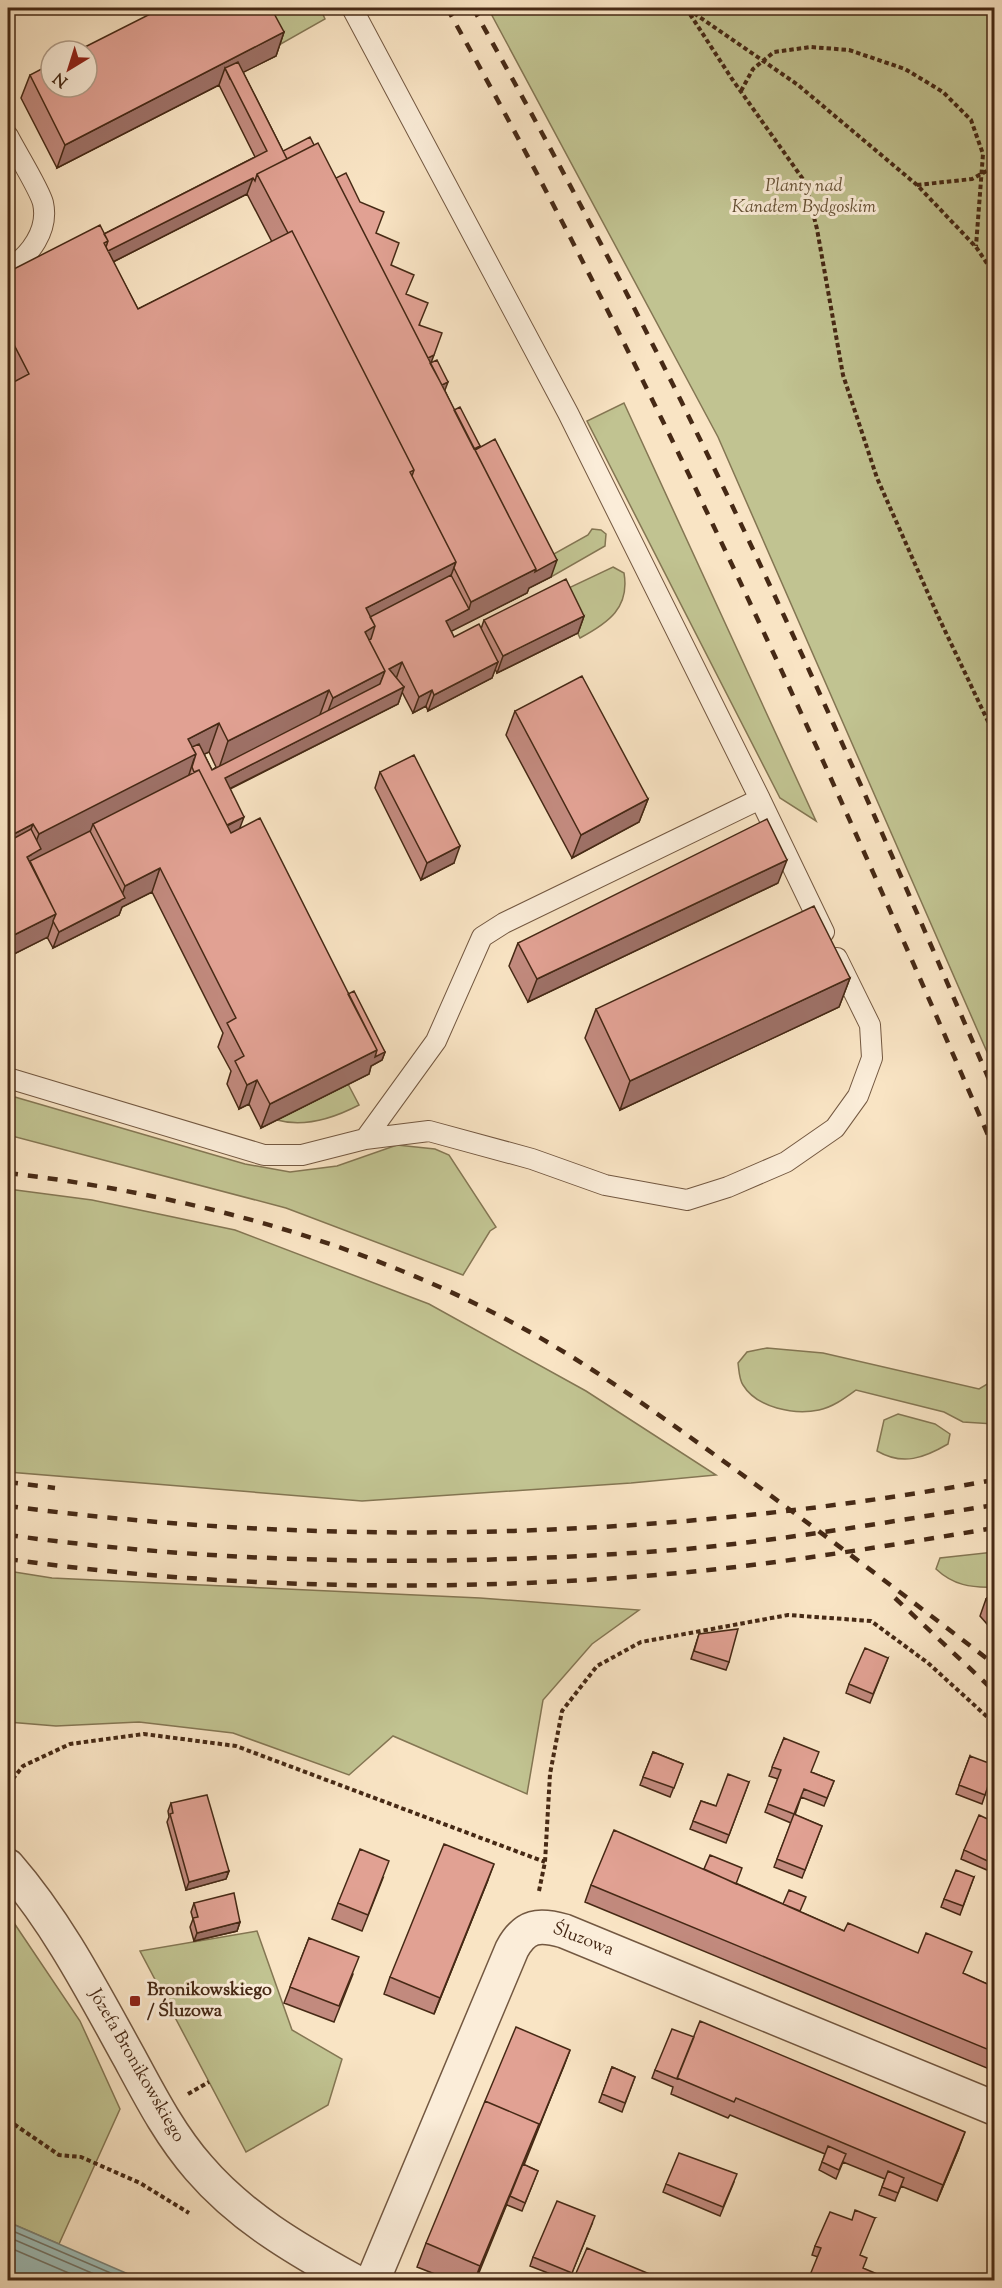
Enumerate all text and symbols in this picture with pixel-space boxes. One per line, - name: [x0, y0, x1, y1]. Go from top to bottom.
- north arrow: [39, 39, 99, 99]
- text: N: [49, 66, 73, 92]
- park label: Planty nad Kanałem Bydgoskim: [732, 174, 876, 221]
- street label: Śluzowa: [549, 1915, 618, 1964]
- place label: Bronikowskiego / Śluzowa: [147, 1978, 272, 2025]
- street label: Józefa Bronikowskiego: [81, 1984, 191, 2148]
- marker: Bronikowskiego / Śluzowa: [128, 1994, 142, 2008]

